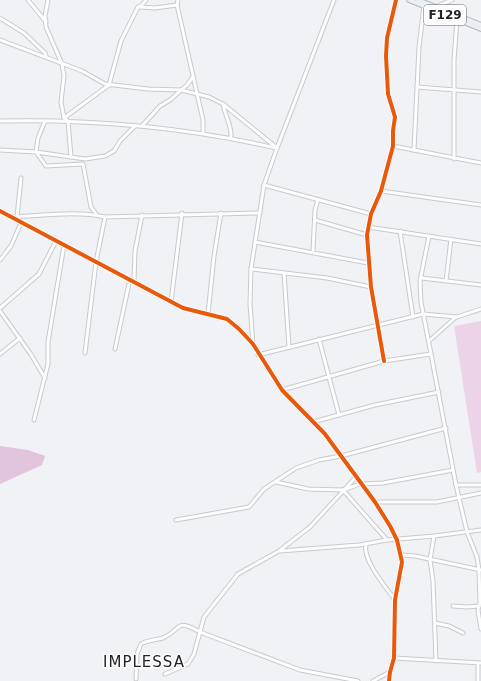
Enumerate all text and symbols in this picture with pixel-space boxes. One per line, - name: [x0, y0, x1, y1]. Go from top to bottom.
- road number: F129: [424, 5, 466, 25]
- district label: IMPLESSA: [103, 653, 185, 671]

